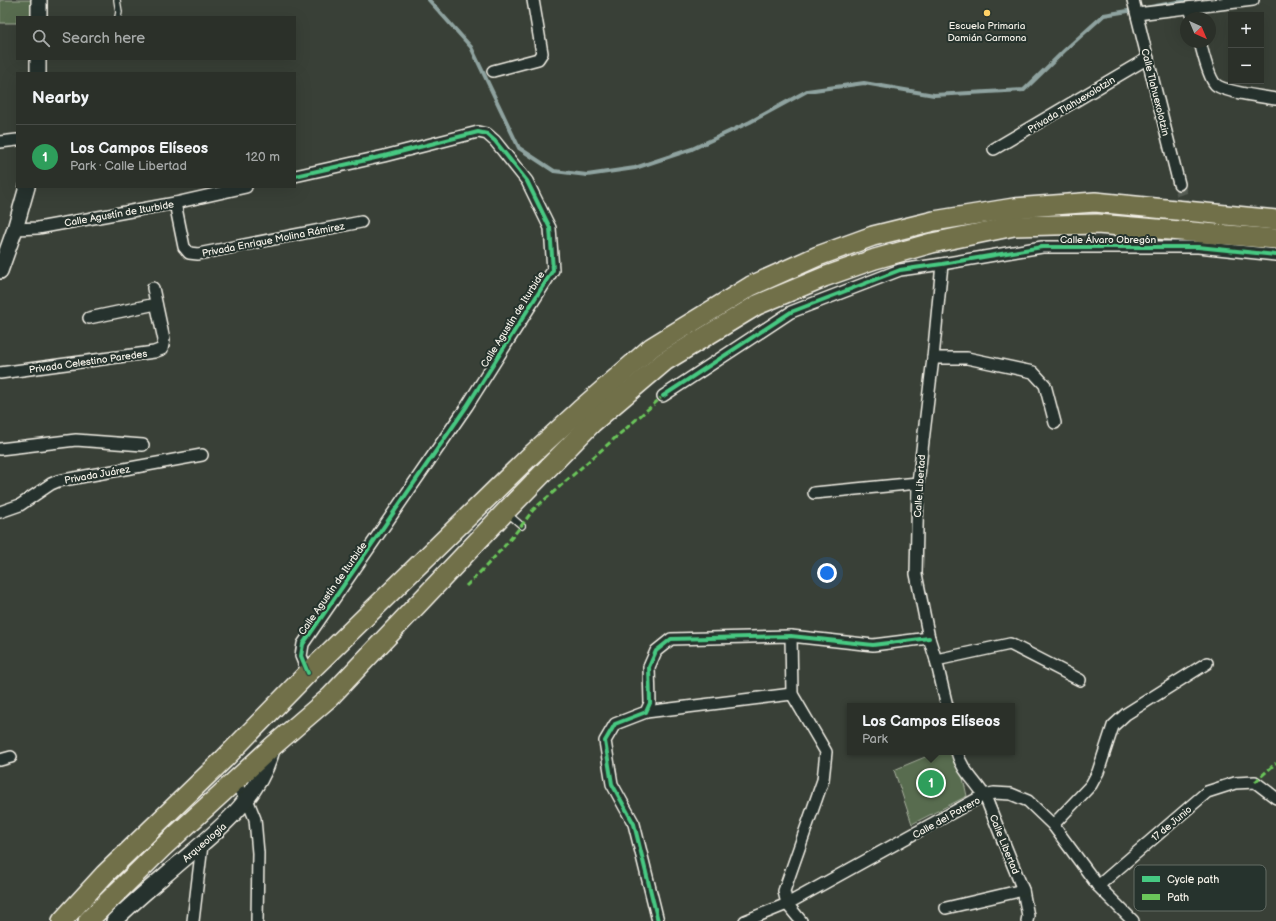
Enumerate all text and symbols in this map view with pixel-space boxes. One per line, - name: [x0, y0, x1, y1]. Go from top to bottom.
- marker: Escuela Primaria Damián Carmona: [982, 8, 992, 18]
- north arrow: [1180, 12, 1216, 48]
- map controls: [1228, 12, 1264, 84]
- button: +: [1228, 12, 1264, 48]
- search box: [16, 16, 296, 60]
- place label: Escuela Primaria Damián Carmona: [947, 20, 1027, 44]
- icon: search: [30, 27, 52, 49]
- text: Search here: [62, 29, 145, 48]
- street label: Calle Tlahuexolotzin: [1138, 47, 1172, 137]
- button: −: [1228, 48, 1264, 84]
- street label: Privada Tlahuexolotzin: [1026, 74, 1118, 136]
- text: Nearby: [32, 88, 89, 108]
- text: Los Campos Elíseos: [70, 139, 208, 158]
- text: 1: [42, 149, 48, 165]
- text: 120 m: [245, 149, 280, 165]
- text: Park · Calle Libertad: [70, 158, 187, 174]
- street label: Calle Agustín de Iturbide: [63, 198, 175, 230]
- street label: Privada Enrique Molina Rámirez: [201, 220, 346, 260]
- street label: Calle Álvaro Obregón: [1060, 234, 1156, 246]
- street label: Calle Agustín de Iturbide: [478, 269, 547, 370]
- street label: Privada Celestino Paredes: [28, 348, 148, 376]
- street label: Calle Libertad: [912, 454, 928, 518]
- street label: Privada Juárez: [63, 463, 131, 487]
- street label: Calle Agustín de Iturbide: [296, 540, 370, 638]
- your location: [817, 563, 837, 583]
- popup: [847, 703, 1015, 755]
- text: Los Campos Elíseos: [862, 712, 1000, 731]
- text: Park: [862, 731, 888, 747]
- pin: 1: [918, 768, 944, 798]
- street label: Calle del Potrero: [911, 794, 983, 841]
- street label: 17 de Junio: [1149, 803, 1195, 844]
- street label: Calle Libertad: [987, 813, 1022, 876]
- street label: Arqueología: [180, 820, 229, 865]
- legend: [1134, 865, 1266, 911]
- text: Cycle path: [1167, 873, 1219, 886]
- text: Path: [1167, 891, 1189, 904]

